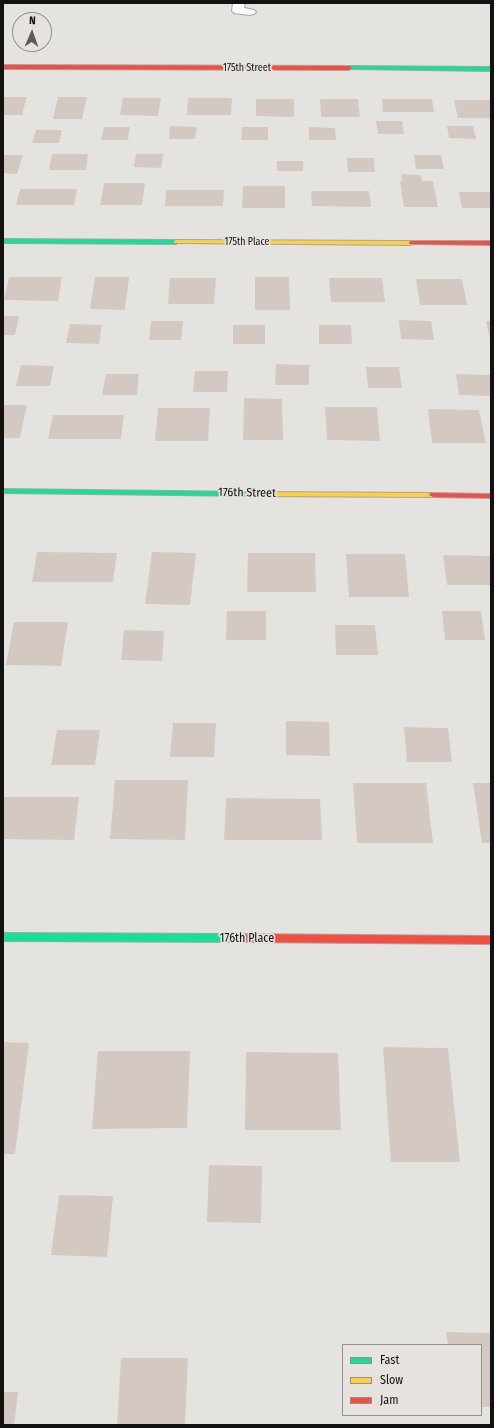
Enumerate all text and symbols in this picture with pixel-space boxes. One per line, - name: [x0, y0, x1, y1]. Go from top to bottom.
- north arrow: [12, 12, 52, 52]
- text: N: [29, 14, 36, 27]
- street label: 175th Street: [223, 62, 271, 74]
- street label: 175th Place: [225, 236, 269, 248]
- street label: 176th Street: [218, 485, 276, 501]
- street label: 176th Place: [220, 932, 274, 946]
- legend: [342, 1344, 482, 1416]
- text: Fast: [380, 1353, 399, 1367]
- text: Slow: [380, 1373, 403, 1387]
- text: Jam: [380, 1393, 398, 1407]

